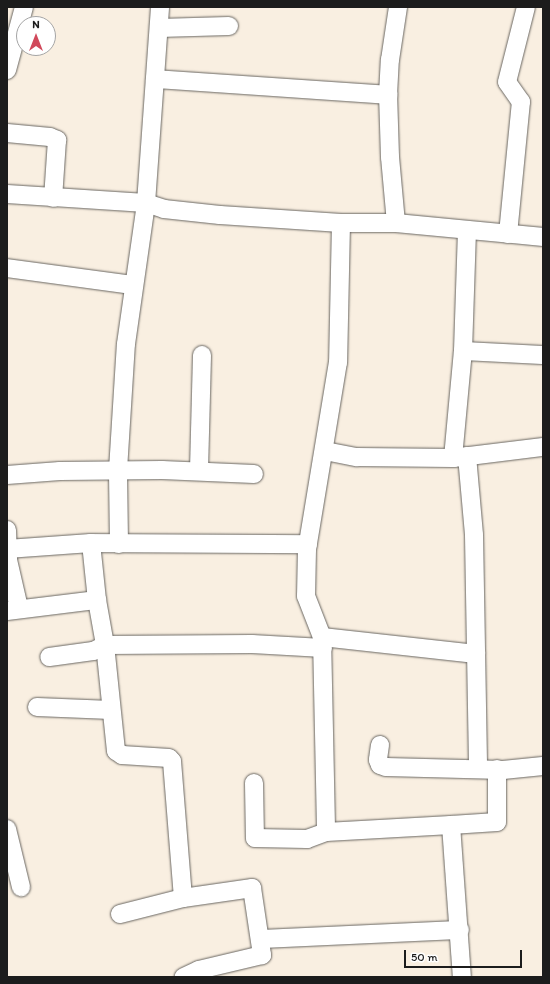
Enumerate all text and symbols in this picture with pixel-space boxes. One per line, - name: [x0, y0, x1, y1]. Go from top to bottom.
- north arrow: [16, 16, 56, 56]
- text: N: [32, 18, 40, 31]
- scale bar: [406, 942, 524, 968]
- text: 50 m: [411, 950, 437, 964]

